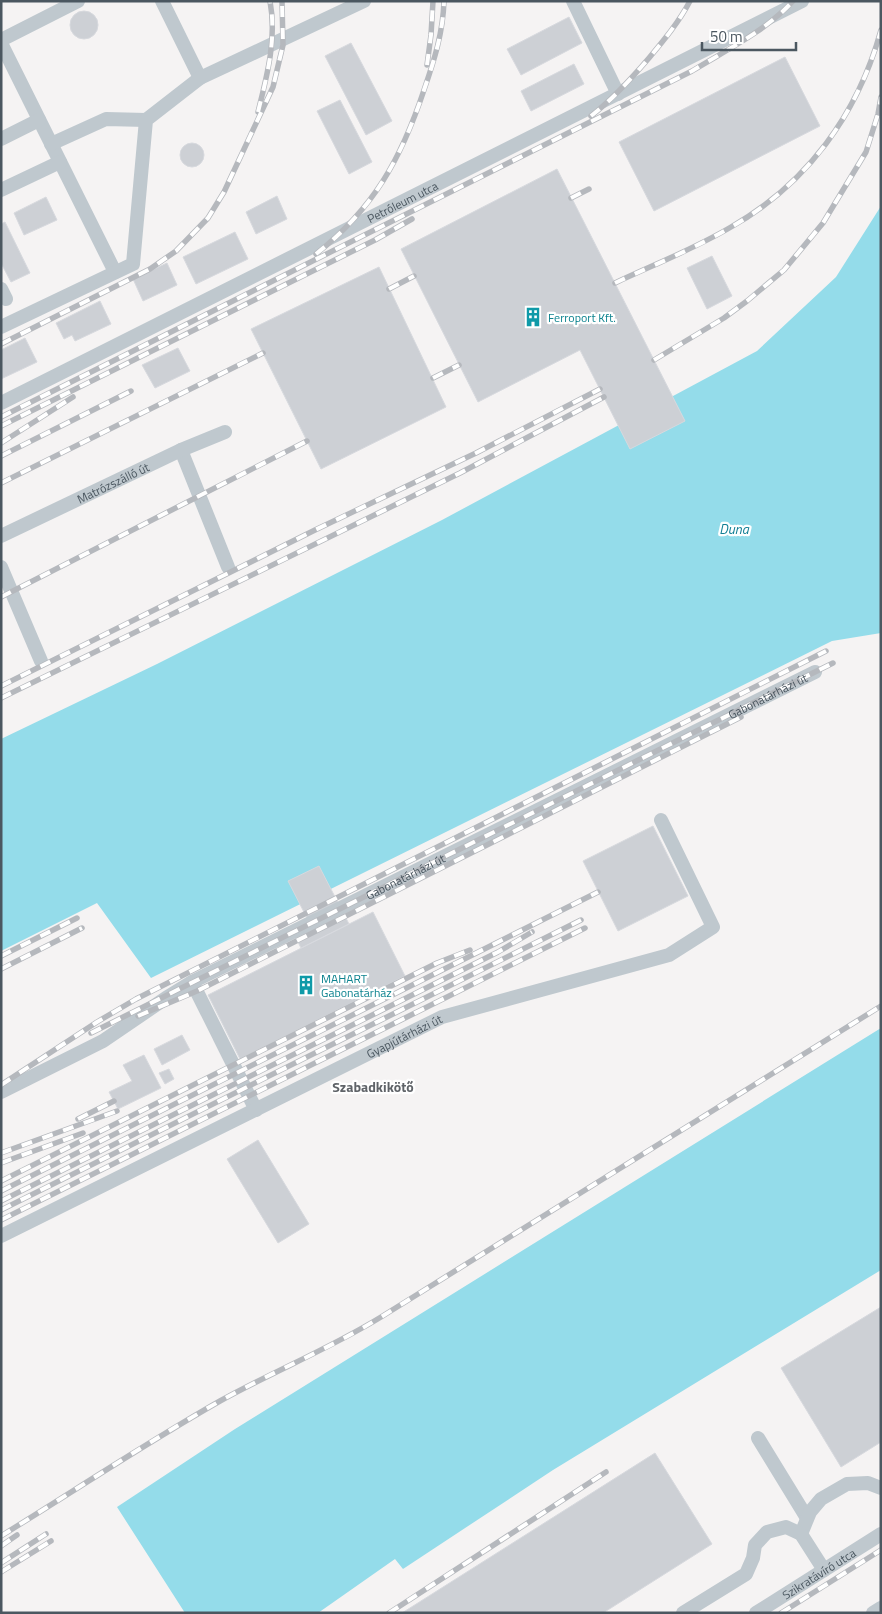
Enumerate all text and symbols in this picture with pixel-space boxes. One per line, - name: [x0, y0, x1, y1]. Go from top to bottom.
- scale bar: [702, 20, 796, 52]
- text: 50 m: [710, 25, 743, 48]
- street label: Petróleum utca: [363, 176, 441, 227]
- building icon: Ferroport Kft.: [522, 306, 544, 328]
- place label: Ferroport Kft.: [548, 308, 616, 327]
- street label: Matrózszálló út: [73, 457, 153, 508]
- water label: Duna: [719, 518, 750, 539]
- street label: Gabonatárházi út: [724, 667, 811, 723]
- street label: Gabonatárházi út: [362, 848, 449, 904]
- place label: MAHART Gabonatárház: [321, 969, 392, 1002]
- building icon: MAHART Gabonatárház: [295, 974, 317, 996]
- street label: Gyapjútárházi út: [363, 1009, 446, 1063]
- district label: Szabadkikötő: [332, 1076, 414, 1097]
- street label: Szikratávíró utca: [778, 1543, 859, 1604]

